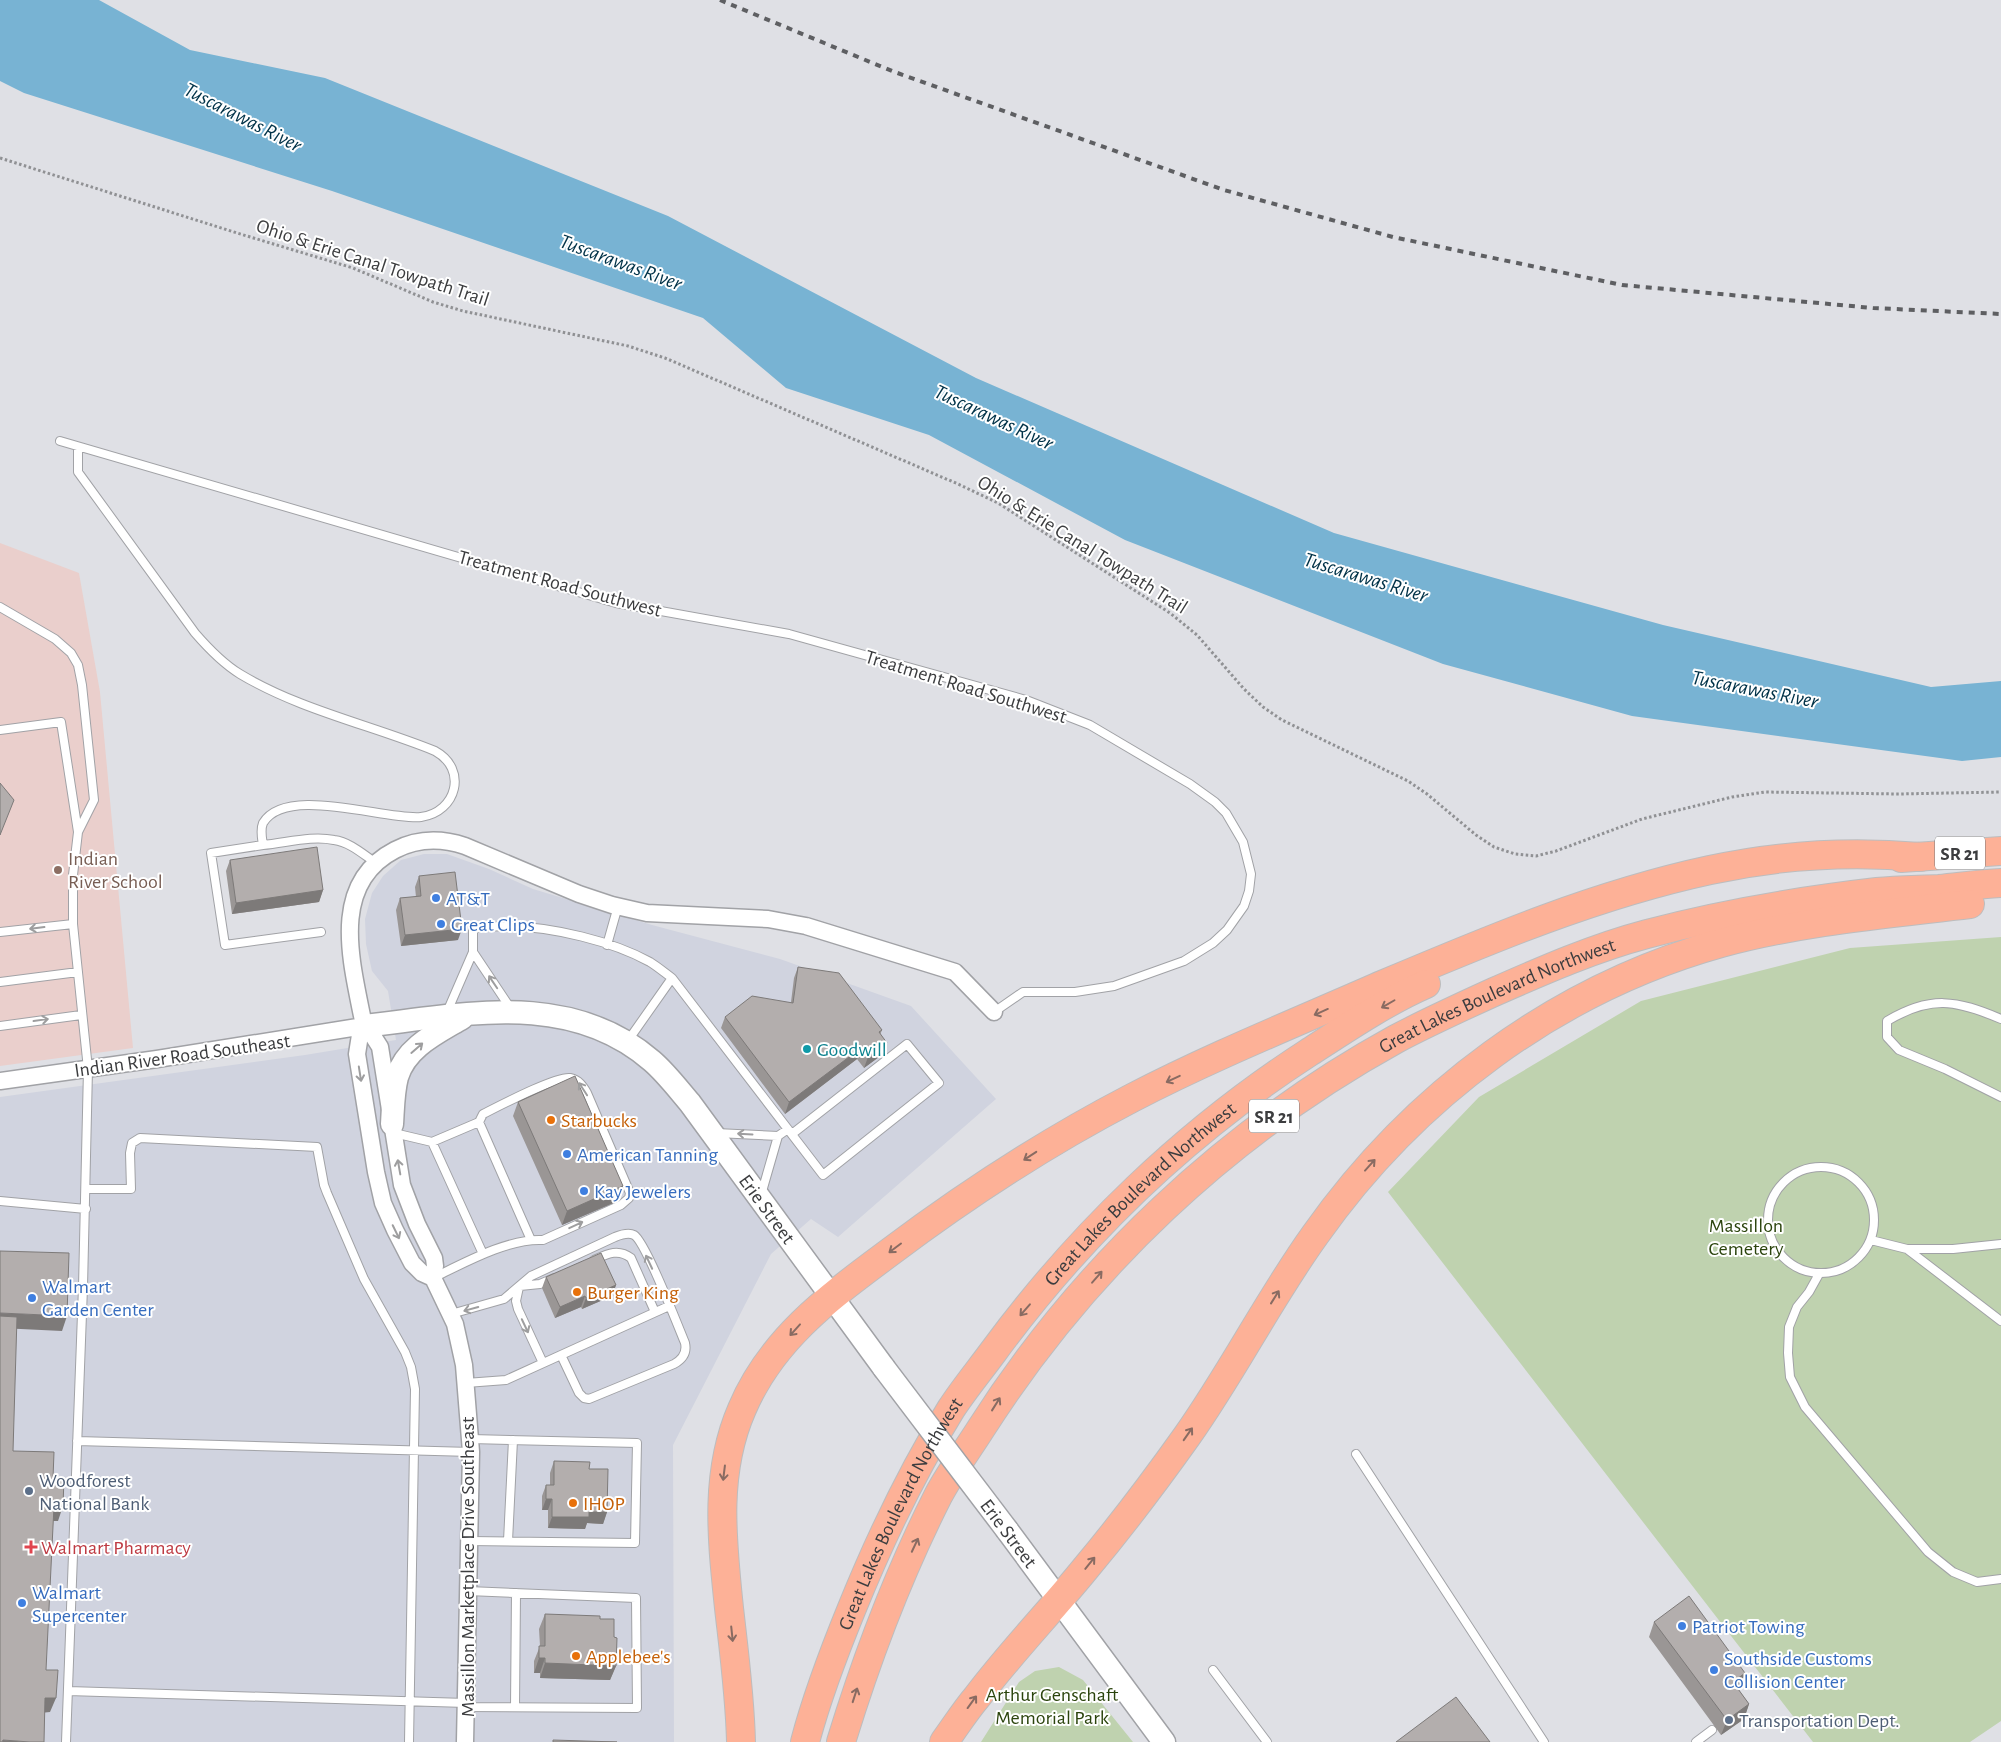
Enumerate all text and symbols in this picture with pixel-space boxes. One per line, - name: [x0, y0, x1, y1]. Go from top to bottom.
- water label: Tuscarawas River: [181, 79, 306, 156]
- street label: Ohio & Erie Canal Towpath Trail: [254, 216, 492, 310]
- water label: Tuscarawas River: [557, 231, 686, 295]
- water label: Tuscarawas River: [931, 381, 1057, 455]
- street label: Ohio & Erie Canal Towpath Trail: [974, 472, 1191, 618]
- street label: Treatment Road Southwest: [456, 547, 664, 621]
- water label: Tuscarawas River: [1301, 549, 1431, 607]
- street label: Treatment Road Southwest: [862, 647, 1070, 727]
- water label: Tuscarawas River: [1690, 667, 1821, 712]
- road number: SR 21: [1935, 836, 1985, 870]
- place label: Indian River School: [68, 849, 163, 892]
- marker: Indian River School: [52, 864, 64, 876]
- place label: AT&T: [446, 889, 490, 909]
- marker: AT&T: [430, 892, 442, 904]
- place label: Great Clips: [451, 915, 535, 935]
- marker: Great Clips: [435, 918, 447, 930]
- one-way arrow: [29, 923, 45, 933]
- street label: Great Lakes Boulevard Northwest: [1376, 935, 1618, 1057]
- one-way arrow: [488, 975, 498, 989]
- one-way arrow: [1382, 1000, 1396, 1010]
- one-way arrow: [1314, 1008, 1329, 1017]
- one-way arrow: [32, 1015, 48, 1025]
- street label: Indian River Road Southeast: [73, 1031, 292, 1081]
- place label: Goodwill: [817, 1040, 887, 1060]
- one-way arrow: [410, 1042, 423, 1053]
- marker: Goodwill: [801, 1043, 813, 1055]
- one-way arrow: [355, 1066, 365, 1082]
- one-way arrow: [1165, 1074, 1180, 1084]
- one-way arrow: [578, 1082, 589, 1096]
- street label: Great Lakes Boulevard Northwest: [1041, 1098, 1240, 1290]
- road number: SR 21: [1249, 1100, 1299, 1132]
- place label: Starbucks: [561, 1111, 637, 1131]
- marker: Starbucks: [545, 1114, 557, 1126]
- one-way arrow: [738, 1130, 754, 1139]
- place label: American Tanning: [577, 1145, 718, 1165]
- marker: American Tanning: [561, 1148, 573, 1160]
- one-way arrow: [1023, 1151, 1037, 1161]
- one-way arrow: [393, 1159, 403, 1175]
- one-way arrow: [1365, 1159, 1376, 1172]
- street label: Erie Street: [735, 1171, 799, 1248]
- place label: Kay Jewelers: [594, 1182, 691, 1202]
- marker: Kay Jewelers: [578, 1185, 590, 1197]
- park label: Massillon Cemetery: [1709, 1216, 1784, 1259]
- one-way arrow: [568, 1220, 583, 1230]
- one-way arrow: [392, 1224, 401, 1239]
- one-way arrow: [889, 1242, 902, 1253]
- one-way arrow: [644, 1255, 654, 1270]
- one-way arrow: [1091, 1270, 1103, 1283]
- place label: Walmart Garden Center: [42, 1277, 154, 1320]
- place label: Burger King: [587, 1283, 679, 1303]
- marker: Burger King: [571, 1286, 583, 1298]
- one-way arrow: [1270, 1290, 1280, 1304]
- marker: Walmart Garden Center: [26, 1292, 38, 1304]
- one-way arrow: [1019, 1303, 1031, 1316]
- one-way arrow: [463, 1305, 479, 1314]
- one-way arrow: [520, 1318, 530, 1333]
- one-way arrow: [789, 1323, 801, 1336]
- street label: Great Lakes Boulevard Northwest: [835, 1394, 967, 1633]
- one-way arrow: [991, 1397, 1001, 1411]
- street label: Massillon Marketplace Drive Southeast: [458, 1416, 478, 1717]
- one-way arrow: [1183, 1427, 1193, 1441]
- one-way arrow: [719, 1464, 729, 1480]
- place label: Woodforest National Bank: [39, 1471, 149, 1514]
- marker: Woodforest National Bank: [23, 1485, 35, 1497]
- place label: IHOP: [583, 1494, 625, 1514]
- street label: Erie Street: [976, 1496, 1041, 1572]
- marker: IHOP: [567, 1497, 579, 1509]
- one-way arrow: [911, 1537, 921, 1552]
- place label: Walmart Pharmacy: [41, 1538, 191, 1558]
- marker: Walmart Pharmacy: [25, 1541, 37, 1553]
- one-way arrow: [1084, 1557, 1095, 1570]
- place label: Walmart Supercenter: [32, 1583, 127, 1626]
- marker: Walmart Supercenter: [16, 1597, 28, 1609]
- place label: Patriot Towing: [1692, 1617, 1805, 1637]
- marker: Patriot Towing: [1676, 1620, 1688, 1632]
- one-way arrow: [727, 1626, 737, 1642]
- place label: Applebee's: [586, 1647, 671, 1667]
- place label: Southside Customs Collision Center: [1724, 1649, 1872, 1692]
- marker: Applebee's: [570, 1650, 582, 1662]
- marker: Southside Customs Collision Center: [1708, 1664, 1720, 1676]
- park label: Arthur Genschaft Memorial Park: [986, 1685, 1119, 1728]
- one-way arrow: [851, 1688, 861, 1704]
- one-way arrow: [967, 1696, 978, 1710]
- place label: Transportation Dept.: [1739, 1711, 1900, 1731]
- marker: Transportation Dept.: [1723, 1714, 1735, 1726]

